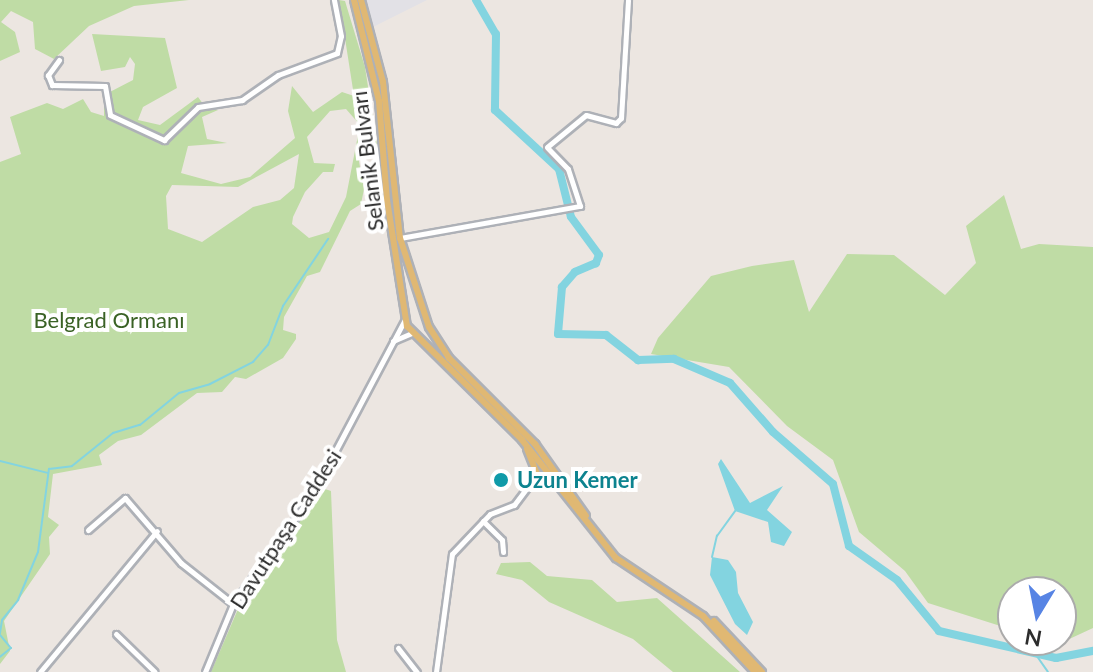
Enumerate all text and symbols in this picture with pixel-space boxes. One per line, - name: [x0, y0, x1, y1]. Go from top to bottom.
- street label: Selanik Bulvarı: [345, 90, 389, 232]
- park label: Belgrad Ormanı: [33, 307, 185, 333]
- street label: Davutpaşa Caddesi: [224, 444, 346, 614]
- place label: Uzun Kemer: [517, 467, 638, 493]
- marker: Uzun Kemer: [492, 471, 510, 489]
- north arrow: [997, 576, 1077, 656]
- text: N: [1022, 623, 1044, 653]

